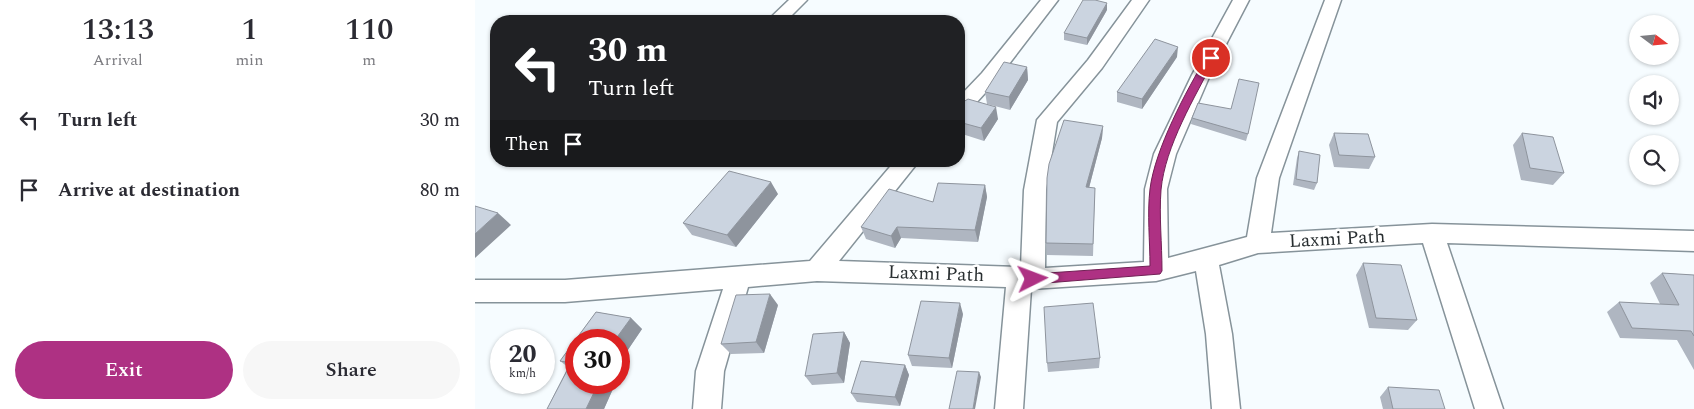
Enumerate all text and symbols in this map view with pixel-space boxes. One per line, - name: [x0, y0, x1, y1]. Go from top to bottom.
- text: 13:13: [82, 7, 154, 53]
- text: 1: [241, 7, 257, 53]
- text: 110: [345, 7, 393, 53]
- north arrow: [1629, 15, 1679, 65]
- map controls: [1629, 15, 1679, 185]
- text: 30 m: [588, 24, 668, 77]
- icon: left: [505, 35, 570, 100]
- pin: [1190, 37, 1232, 79]
- icon: arrive: [1197, 44, 1225, 72]
- text: Arrival: [93, 48, 143, 72]
- text: min: [235, 48, 263, 72]
- text: m: [362, 48, 376, 72]
- text: Turn left: [588, 72, 674, 105]
- button: sound: [1629, 75, 1679, 125]
- icon: left: [15, 106, 43, 134]
- text: Turn left: [58, 106, 137, 135]
- text: 30 m: [420, 106, 460, 135]
- text: Then: [505, 130, 549, 159]
- icon: arrive: [559, 130, 587, 158]
- button: search: [1629, 135, 1679, 185]
- icon: arrive: [15, 176, 43, 204]
- text: Arrive at destination: [58, 176, 240, 205]
- text: 80 m: [420, 176, 460, 205]
- street label: Laxmi Path: [1288, 222, 1386, 256]
- position arrow: [1006, 252, 1058, 304]
- street label: Laxmi Path: [887, 258, 985, 290]
- speed limit sign: 30: [565, 329, 630, 394]
- text: 20: [508, 336, 537, 374]
- button: Exit: [15, 341, 233, 399]
- button: Share: [243, 341, 460, 399]
- text: km/h: [509, 364, 536, 383]

